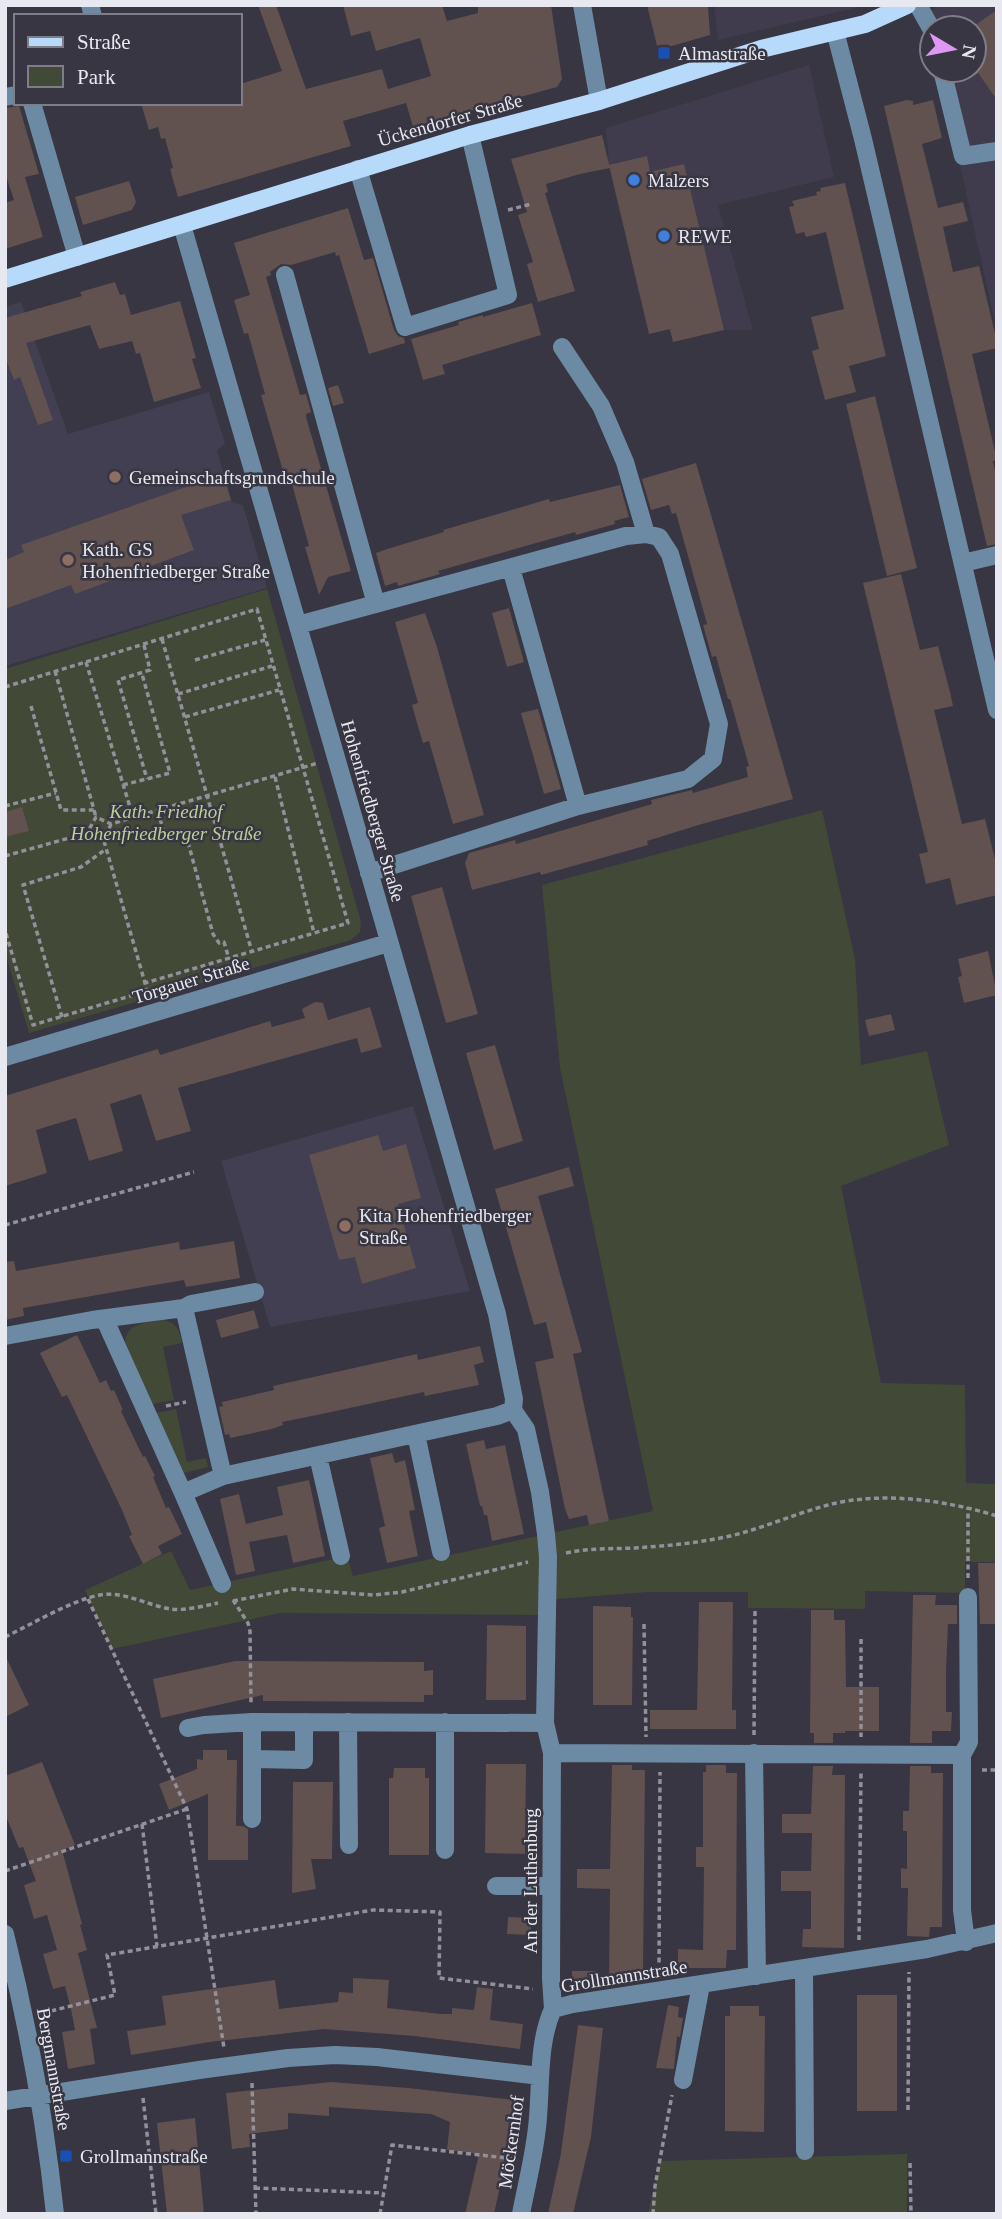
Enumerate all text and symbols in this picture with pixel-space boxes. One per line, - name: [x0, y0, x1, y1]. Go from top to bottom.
- legend: [14, 14, 242, 105]
- north arrow: [918, 14, 988, 84]
- text: Straße: [77, 30, 131, 54]
- place label: Almastraße: [678, 43, 766, 64]
- text: N: [958, 43, 981, 61]
- marker: Almastraße: [656, 45, 672, 61]
- text: Park: [77, 65, 116, 89]
- street label: Ückendorfer Straße: [375, 89, 525, 151]
- place label: Malzers: [648, 170, 709, 191]
- marker: Malzers: [626, 172, 642, 188]
- place label: REWE: [678, 226, 732, 247]
- marker: REWE: [656, 228, 672, 244]
- place label: Gemeinschaftsgrundschule: [129, 467, 335, 488]
- marker: Gemeinschaftsgrundschule: [107, 469, 123, 485]
- place label: Kath. GS Hohenfriedberger Straße: [82, 539, 270, 582]
- marker: Kath. GS Hohenfriedberger Straße: [60, 552, 76, 568]
- street label: Hohenfriedberger Straße: [337, 718, 409, 904]
- park label: Kath. Friedhof Hohenfriedberger Straße: [70, 801, 261, 844]
- street label: Torgauer Straße: [130, 952, 252, 1008]
- place label: Kita Hohenfriedberger Straße: [359, 1205, 532, 1248]
- marker: Kita Hohenfriedberger Straße: [337, 1218, 353, 1234]
- street label: An der Luthenburg: [520, 1808, 541, 1954]
- street label: Grollmannstraße: [559, 1956, 689, 1996]
- street label: Bergmannstraße: [33, 2006, 75, 2132]
- street label: Möckernhof: [494, 2093, 528, 2190]
- place label: Grollmannstraße: [80, 2146, 208, 2167]
- marker: Grollmannstraße: [58, 2148, 74, 2164]

